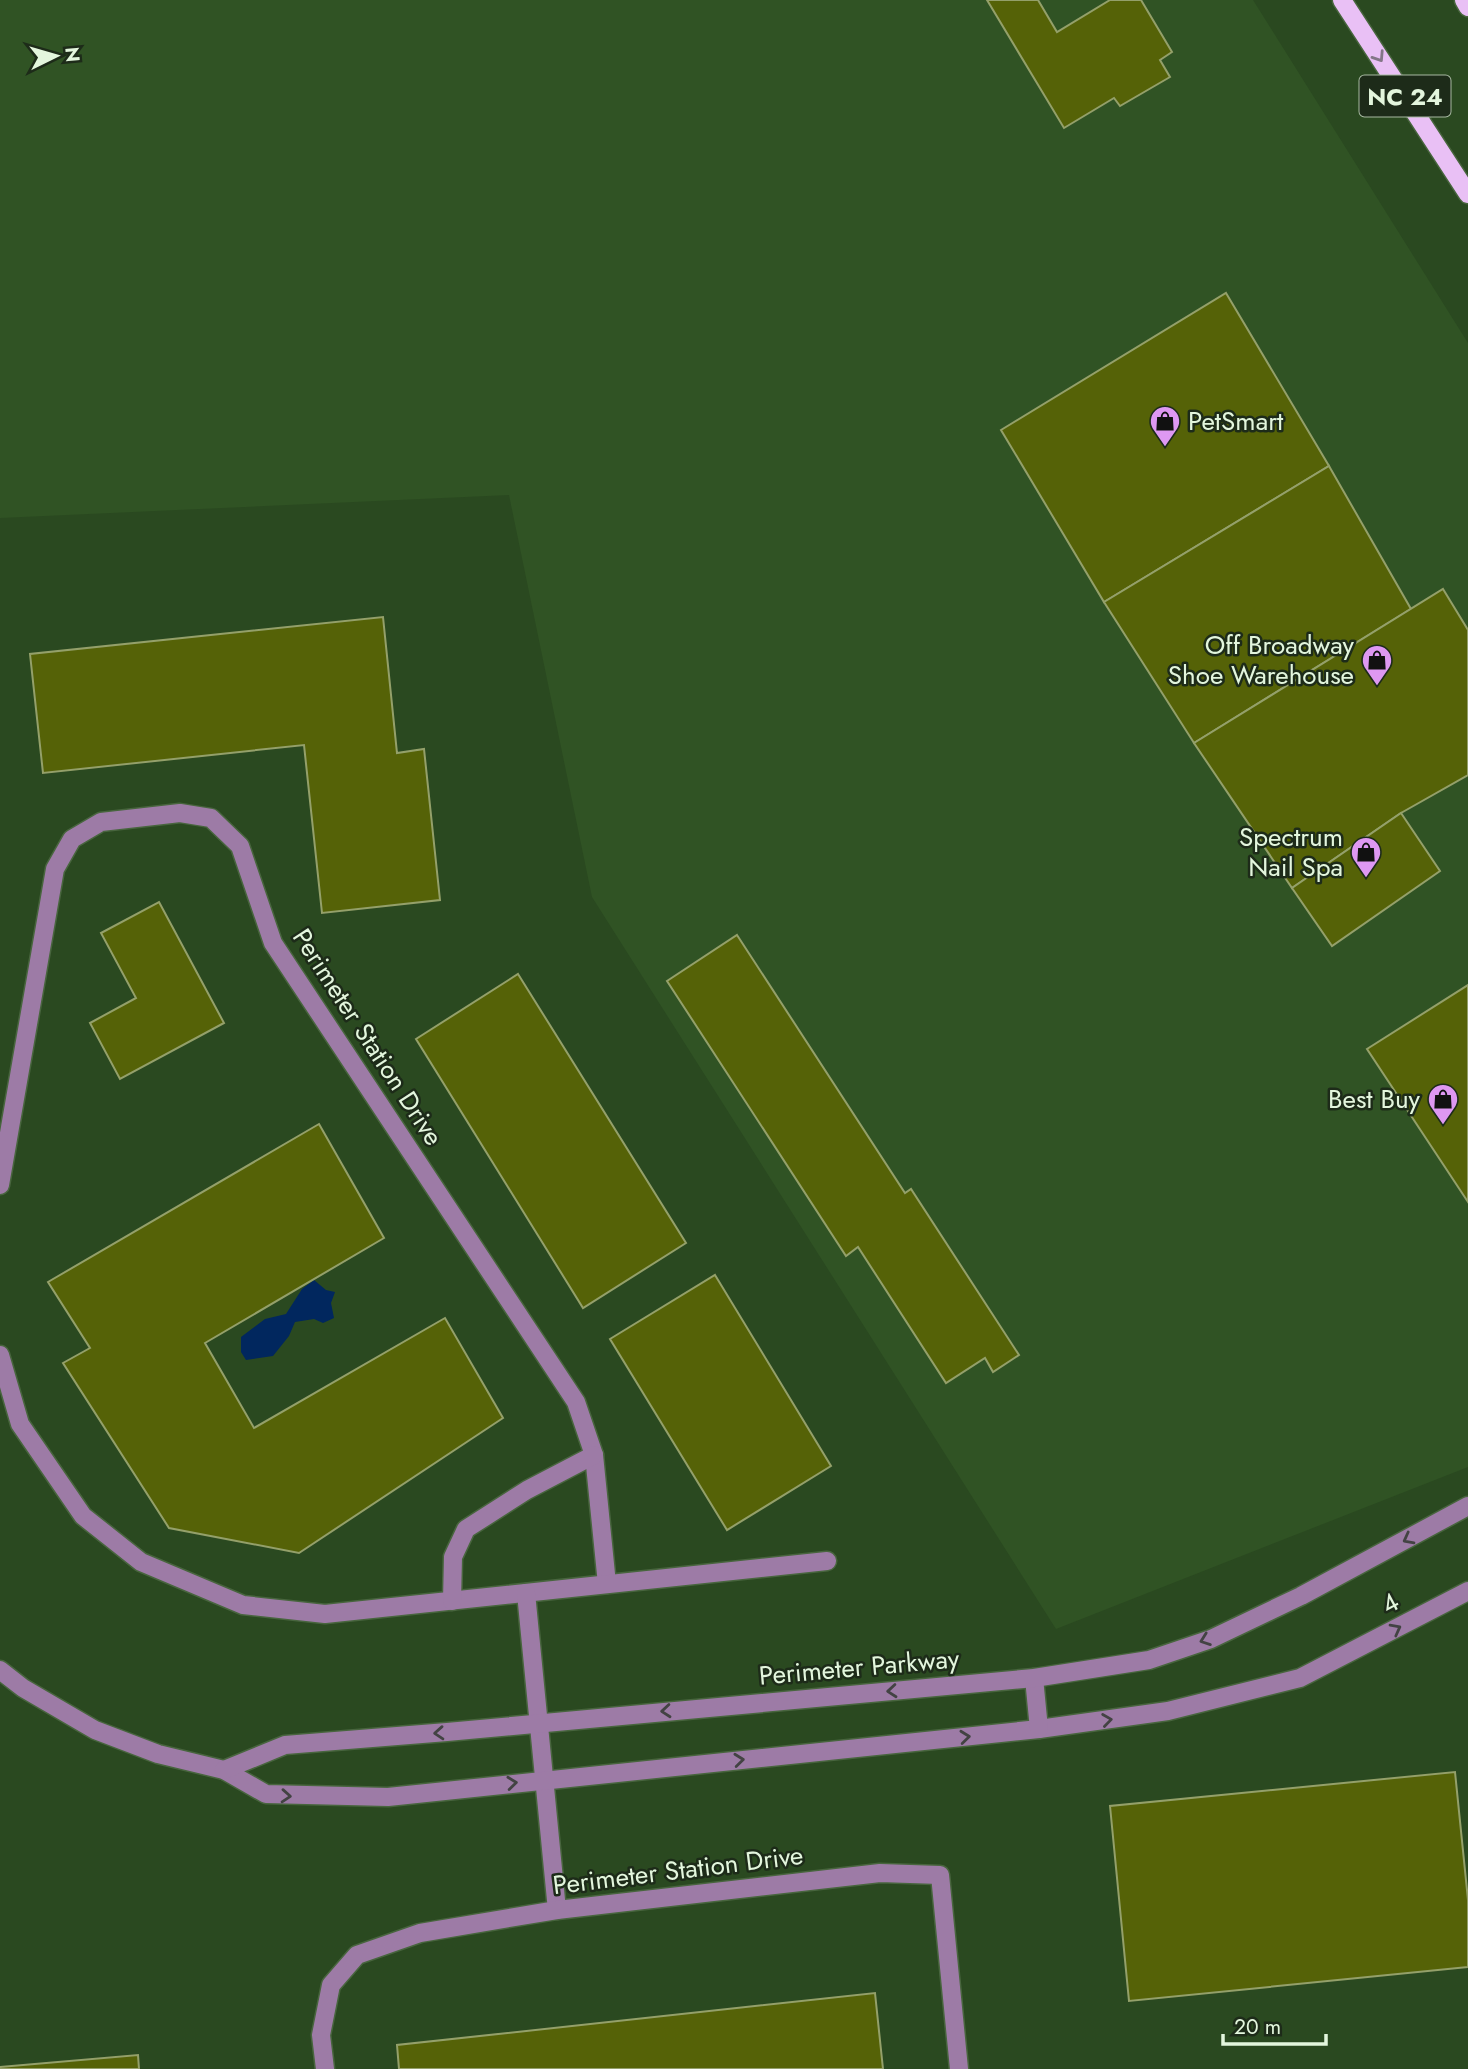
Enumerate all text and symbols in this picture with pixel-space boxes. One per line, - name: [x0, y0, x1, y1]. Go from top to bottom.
- north arrow: [21, 21, 91, 91]
- text: N: [58, 46, 87, 63]
- one-way arrow: [1371, 49, 1384, 62]
- road number: NC 24: [1360, 76, 1450, 116]
- place label: PetSmart: [1188, 402, 1284, 440]
- shop icon: PetSmart: [1148, 404, 1182, 448]
- place label: Off Broadway Shoe Warehouse: [1168, 626, 1355, 694]
- shop icon: Off Broadway Shoe Warehouse: [1360, 643, 1394, 687]
- place label: Spectrum Nail Spa: [1239, 818, 1343, 886]
- shop icon: Spectrum Nail Spa: [1349, 835, 1383, 879]
- street label: Perimeter Station Drive: [283, 921, 453, 1153]
- place label: Best Buy: [1328, 1080, 1421, 1118]
- shop icon: Best Buy: [1426, 1082, 1460, 1126]
- one-way arrow: [1403, 1530, 1415, 1544]
- street label: 4: [1374, 1583, 1406, 1623]
- one-way arrow: [1389, 1624, 1401, 1638]
- one-way arrow: [1199, 1632, 1211, 1646]
- street label: Perimeter Parkway: [757, 1639, 961, 1695]
- one-way arrow: [887, 1683, 898, 1698]
- one-way arrow: [660, 1703, 671, 1718]
- one-way arrow: [1101, 1713, 1113, 1728]
- one-way arrow: [434, 1725, 445, 1740]
- one-way arrow: [959, 1729, 971, 1744]
- one-way arrow: [734, 1753, 745, 1768]
- one-way arrow: [507, 1776, 518, 1791]
- one-way arrow: [281, 1788, 292, 1803]
- street label: Perimeter Station Drive: [551, 1836, 805, 1904]
- scale bar: [1223, 2002, 1326, 2046]
- text: 20 m: [1234, 2012, 1281, 2042]

